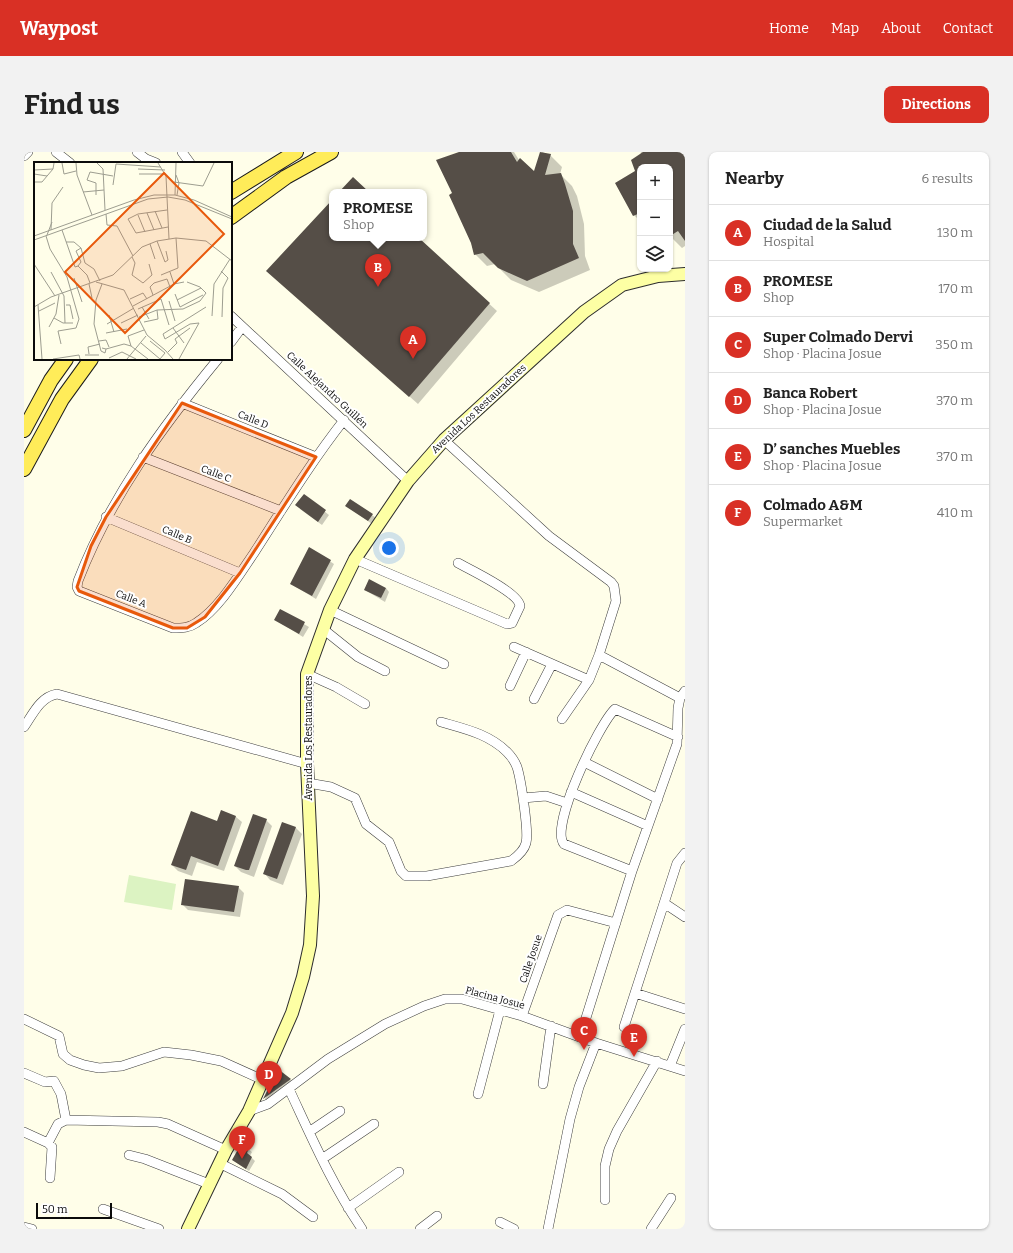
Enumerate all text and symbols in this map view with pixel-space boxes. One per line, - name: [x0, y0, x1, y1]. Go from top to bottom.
- text: Waypost: [20, 17, 98, 40]
- text: Home: [769, 20, 809, 37]
- text: Map: [831, 20, 859, 37]
- text: About: [881, 20, 921, 37]
- text: Contact: [943, 20, 993, 37]
- button: Directions: [884, 86, 989, 123]
- text: Find us: [24, 88, 120, 121]
- inset map: [34, 162, 232, 360]
- map controls: [637, 164, 673, 272]
- button: +: [637, 164, 673, 200]
- text: Nearby: [725, 168, 784, 189]
- text: 6 results: [921, 171, 973, 186]
- popup: [329, 189, 427, 241]
- text: PROMESE: [343, 199, 413, 217]
- button: −: [637, 200, 673, 236]
- text: Ciudad de la Salud: [763, 216, 892, 234]
- text: Shop: [343, 217, 374, 232]
- text: A: [733, 225, 743, 240]
- text: 130 m: [937, 225, 973, 240]
- text: Hospital: [763, 234, 814, 249]
- button: layers: [637, 236, 673, 272]
- pin: B: [365, 254, 391, 287]
- text: PROMESE: [763, 272, 833, 290]
- text: B: [734, 281, 742, 296]
- text: 170 m: [938, 281, 973, 296]
- text: Shop: [763, 290, 794, 305]
- pin: A: [400, 326, 426, 359]
- text: Super Colmado Dervi: [763, 328, 913, 346]
- text: C: [734, 337, 742, 352]
- text: 350 m: [935, 337, 973, 352]
- text: Shop · Placina Josue: [763, 346, 882, 361]
- street label: Calle Alejandro Guillén: [284, 349, 371, 431]
- street label: Avenida Los Restauradores: [429, 362, 529, 456]
- text: Banca Robert: [763, 384, 858, 402]
- text: D: [733, 393, 743, 408]
- text: 370 m: [936, 393, 973, 408]
- text: Shop · Placina Josue: [763, 402, 882, 417]
- street label: Calle D: [236, 408, 270, 432]
- text: D’ sanches Muebles: [763, 440, 900, 458]
- text: E: [734, 449, 742, 464]
- text: 370 m: [936, 449, 973, 464]
- text: Shop · Placina Josue: [763, 458, 882, 473]
- street label: Calle C: [199, 463, 233, 485]
- text: Colmado A&M: [763, 496, 862, 514]
- text: F: [734, 505, 742, 520]
- text: 410 m: [937, 505, 973, 520]
- text: Supermarket: [763, 514, 843, 529]
- street label: Calle B: [160, 523, 194, 547]
- your location: [379, 538, 399, 558]
- street label: Calle A: [114, 588, 149, 611]
- street label: Avenida Los Restauradores: [303, 675, 315, 801]
- street label: Calle Josue: [517, 933, 545, 985]
- street label: Placina Josue: [464, 984, 526, 1012]
- pin: C: [571, 1017, 597, 1050]
- pin: E: [621, 1024, 647, 1057]
- pin: D: [256, 1061, 282, 1094]
- pin: F: [229, 1126, 255, 1159]
- scale bar: [36, 1201, 112, 1220]
- text: 50 m: [42, 1203, 68, 1216]

